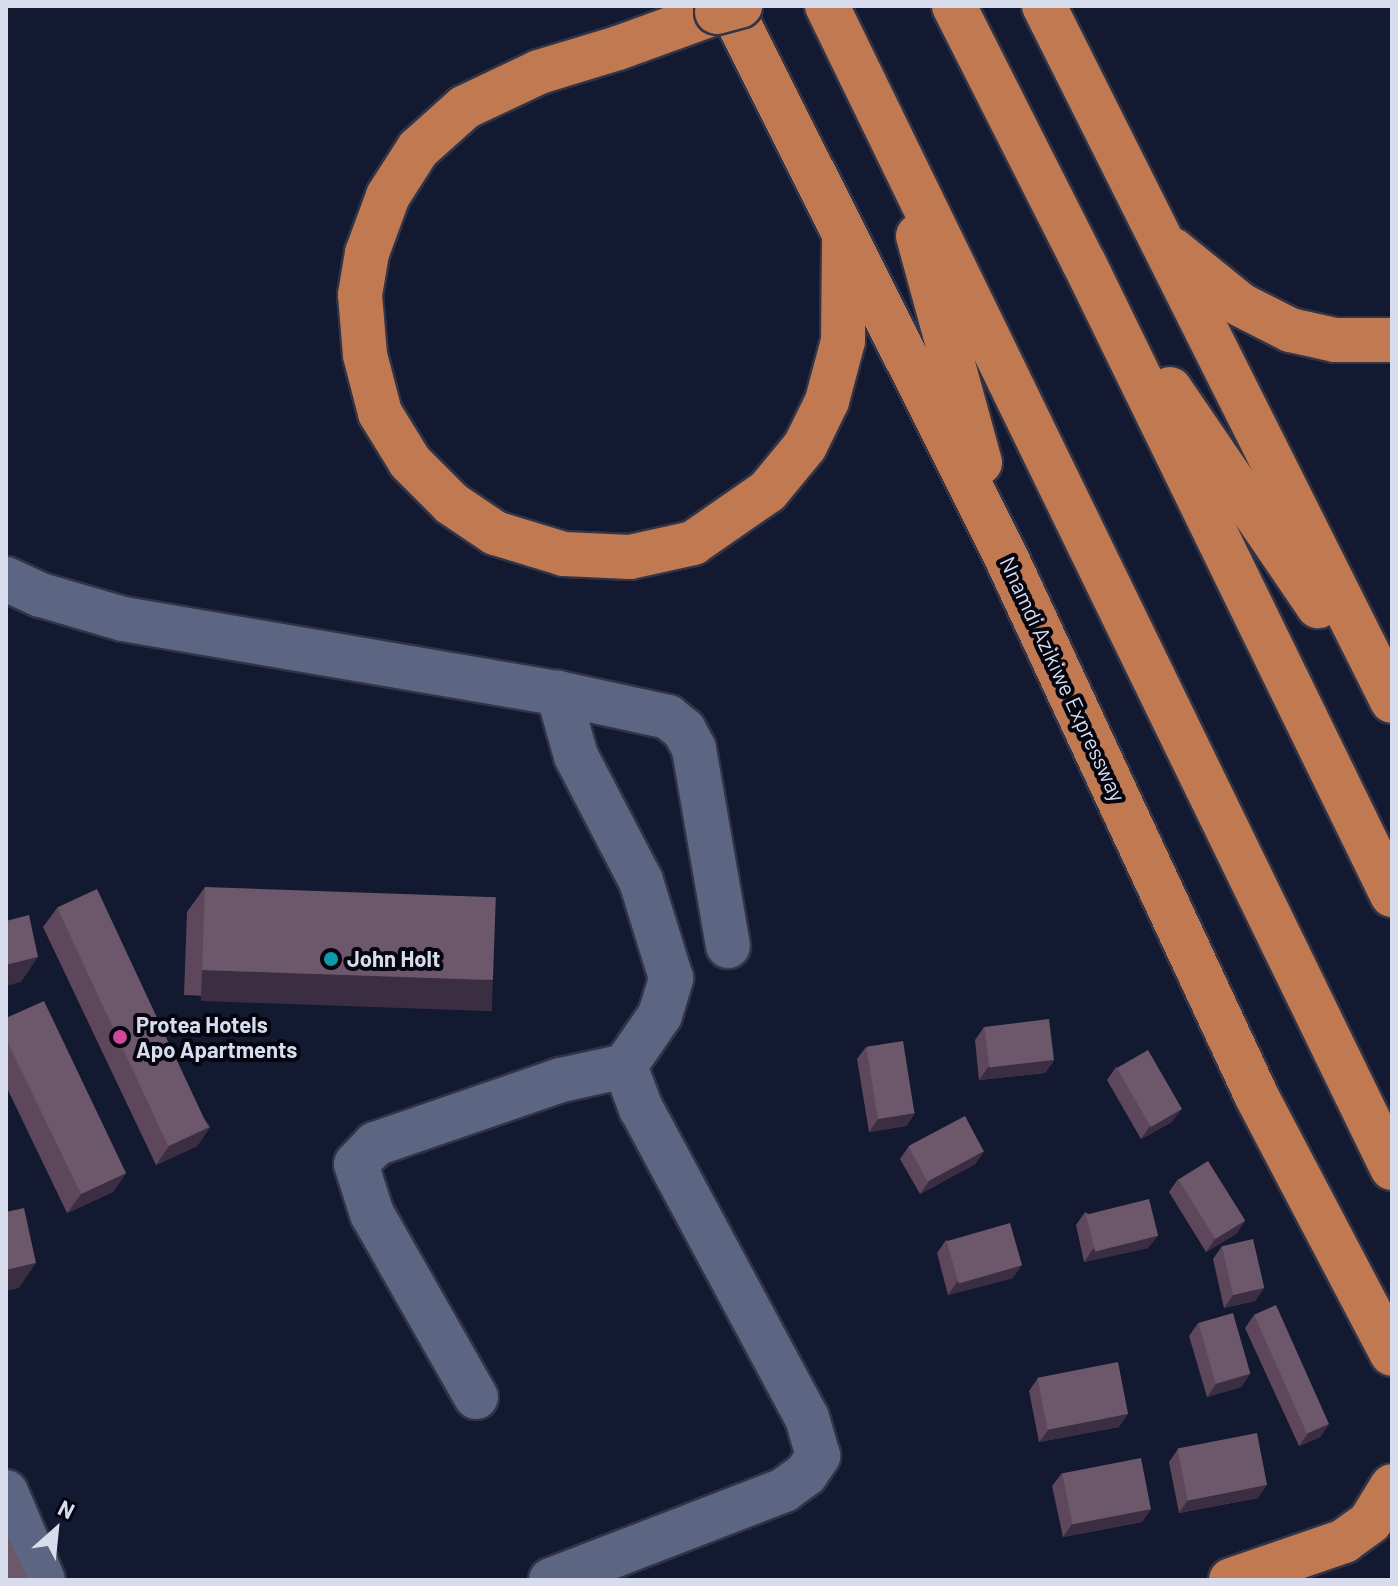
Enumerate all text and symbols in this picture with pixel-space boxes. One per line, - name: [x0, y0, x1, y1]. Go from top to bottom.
- street label: Nnamdi Azikiwe Expressway: [995, 552, 1131, 806]
- place label: John Holt: [347, 946, 440, 972]
- marker: John Holt: [322, 950, 340, 968]
- place label: Protea Hotels Apo Apartments: [136, 1011, 297, 1062]
- marker: Protea Hotels Apo Apartments: [111, 1028, 129, 1046]
- north arrow: [16, 1490, 96, 1570]
- text: N: [54, 1494, 79, 1524]

